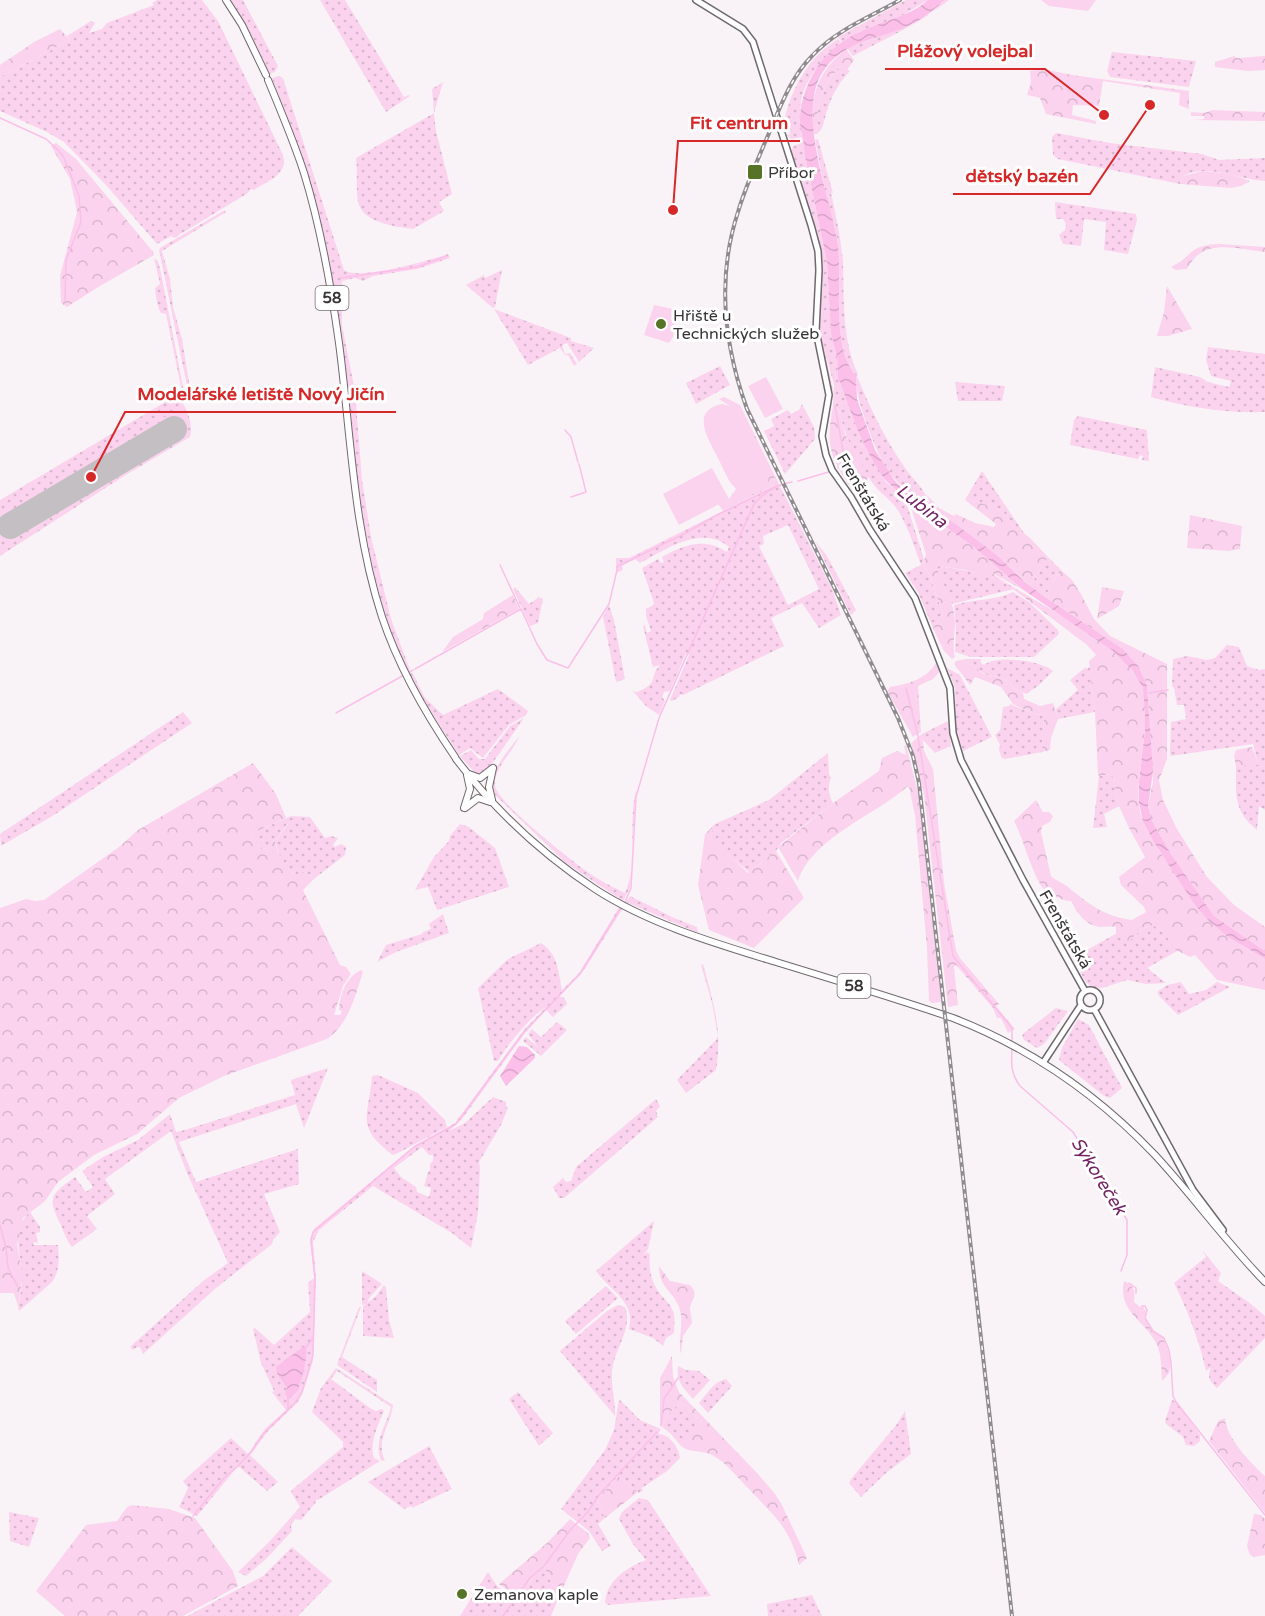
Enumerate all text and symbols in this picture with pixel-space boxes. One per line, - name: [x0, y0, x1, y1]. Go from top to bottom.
- callout: Plážový volejbal: [885, 33, 1045, 69]
- text: Plážový volejbal: [897, 40, 1033, 62]
- callout: Fit centrum: [678, 105, 800, 141]
- text: Fit centrum: [690, 112, 788, 134]
- callout: dětský bazén: [953, 158, 1090, 194]
- marker: Příbor: [746, 163, 764, 181]
- place label: Příbor: [768, 163, 816, 183]
- text: dětský bazén: [966, 165, 1078, 187]
- road number: 58: [316, 286, 348, 310]
- place label: Hřiště u Technických služeb: [673, 306, 819, 344]
- marker: Hřiště u Technických služeb: [654, 317, 668, 331]
- callout: Modelářské letiště Nový Jičín: [125, 376, 396, 412]
- text: Modelářské letiště Nový Jičín: [137, 383, 385, 405]
- street label: Frenštátská: [832, 450, 894, 535]
- water label: Lubina: [892, 479, 952, 533]
- street label: Frenštátská: [1035, 886, 1096, 973]
- road number: 58: [838, 974, 870, 998]
- water label: Sýkoreček: [1067, 1133, 1132, 1220]
- place label: Zemanova kaple: [474, 1585, 599, 1605]
- marker: Zemanova kaple: [455, 1587, 469, 1601]

